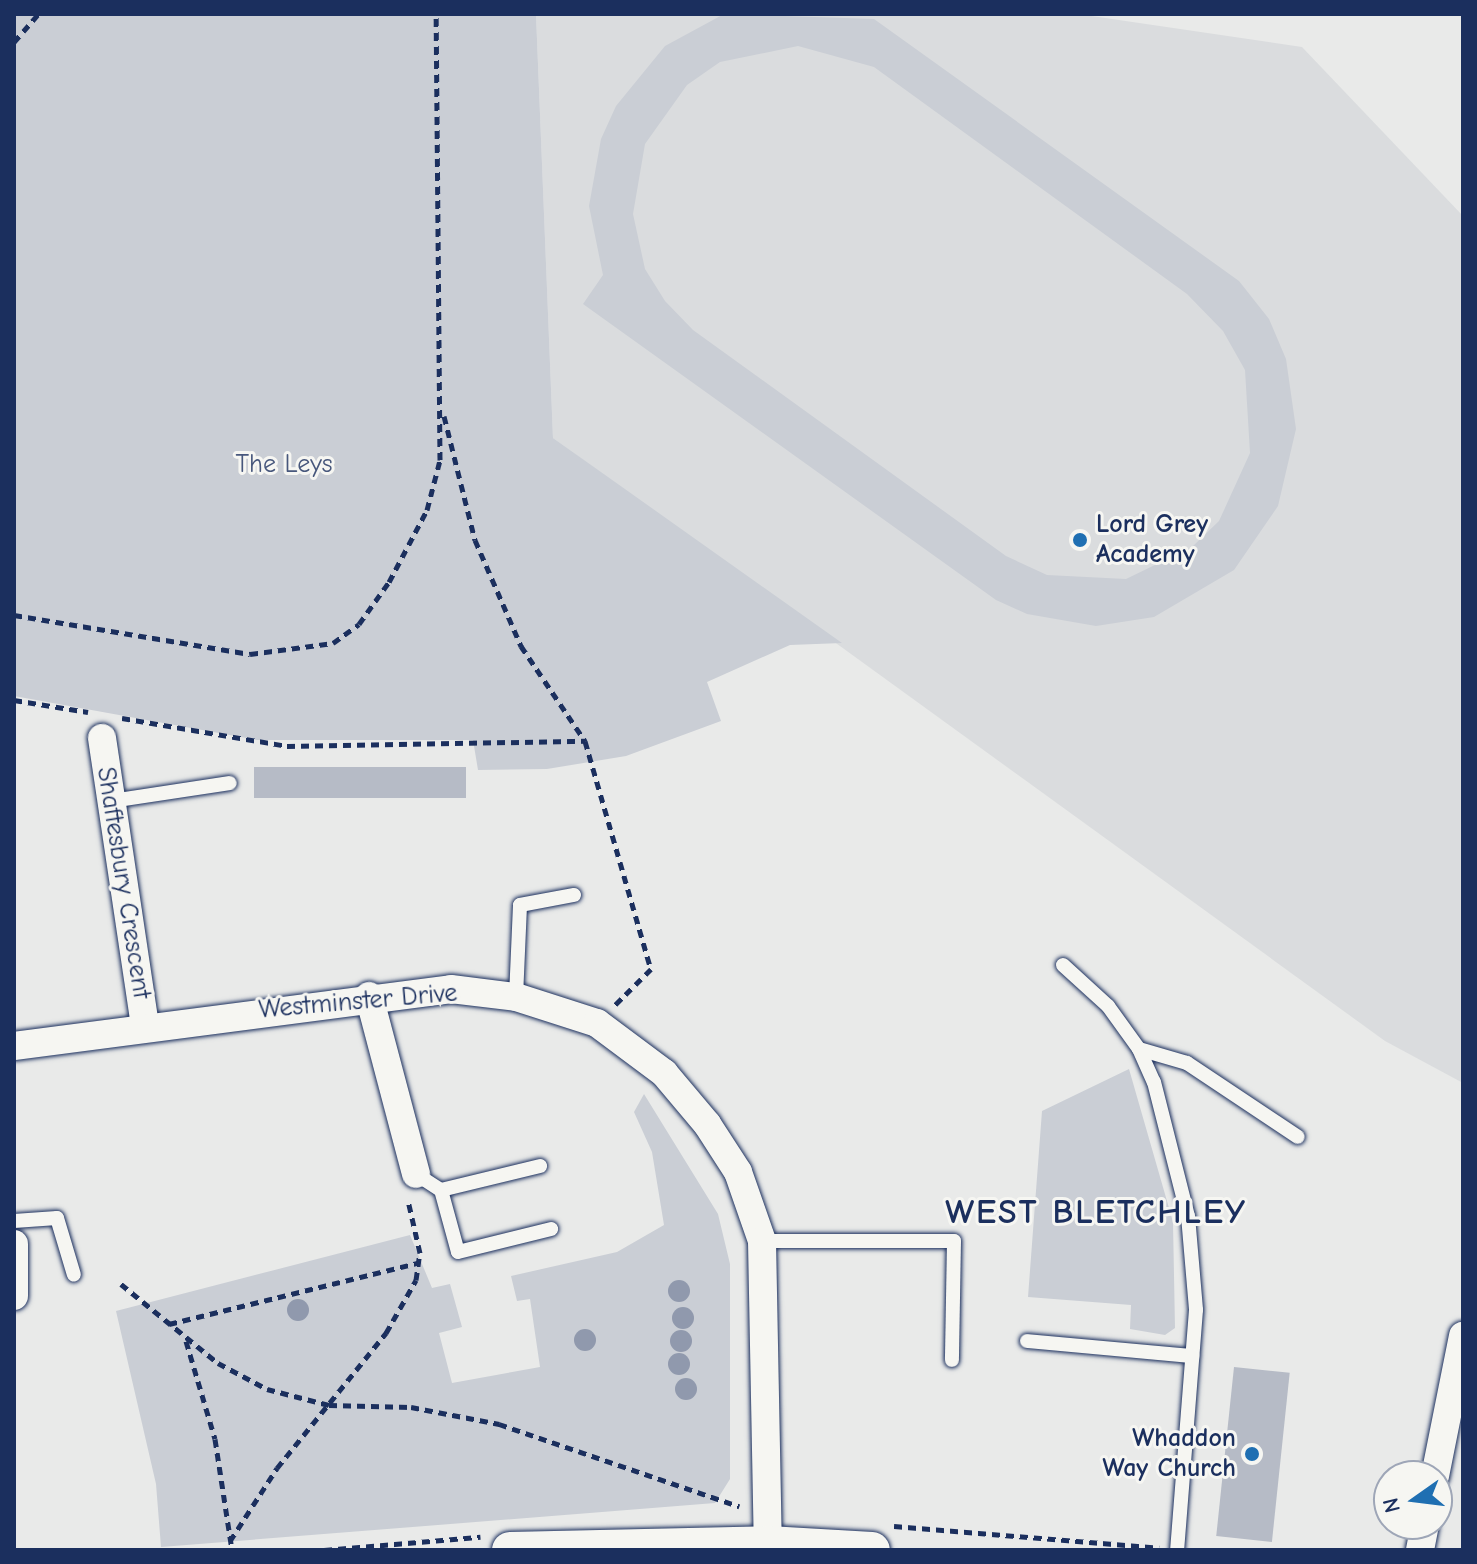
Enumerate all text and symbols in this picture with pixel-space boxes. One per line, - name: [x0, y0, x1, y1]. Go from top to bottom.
- park label: The Leys: [235, 449, 333, 481]
- place label: Lord Grey Academy: [1096, 509, 1208, 570]
- marker: Lord Grey Academy: [1071, 531, 1089, 549]
- street label: Shaftesbury Crescent: [89, 765, 157, 1001]
- street label: Westminster Drive: [257, 978, 459, 1026]
- district label: WEST BLETCHLEY: [945, 1193, 1247, 1233]
- place label: Whaddon Way Church: [1102, 1423, 1236, 1484]
- marker: Whaddon Way Church: [1243, 1445, 1261, 1463]
- north arrow: [1373, 1460, 1453, 1540]
- text: N: [1377, 1495, 1406, 1515]

